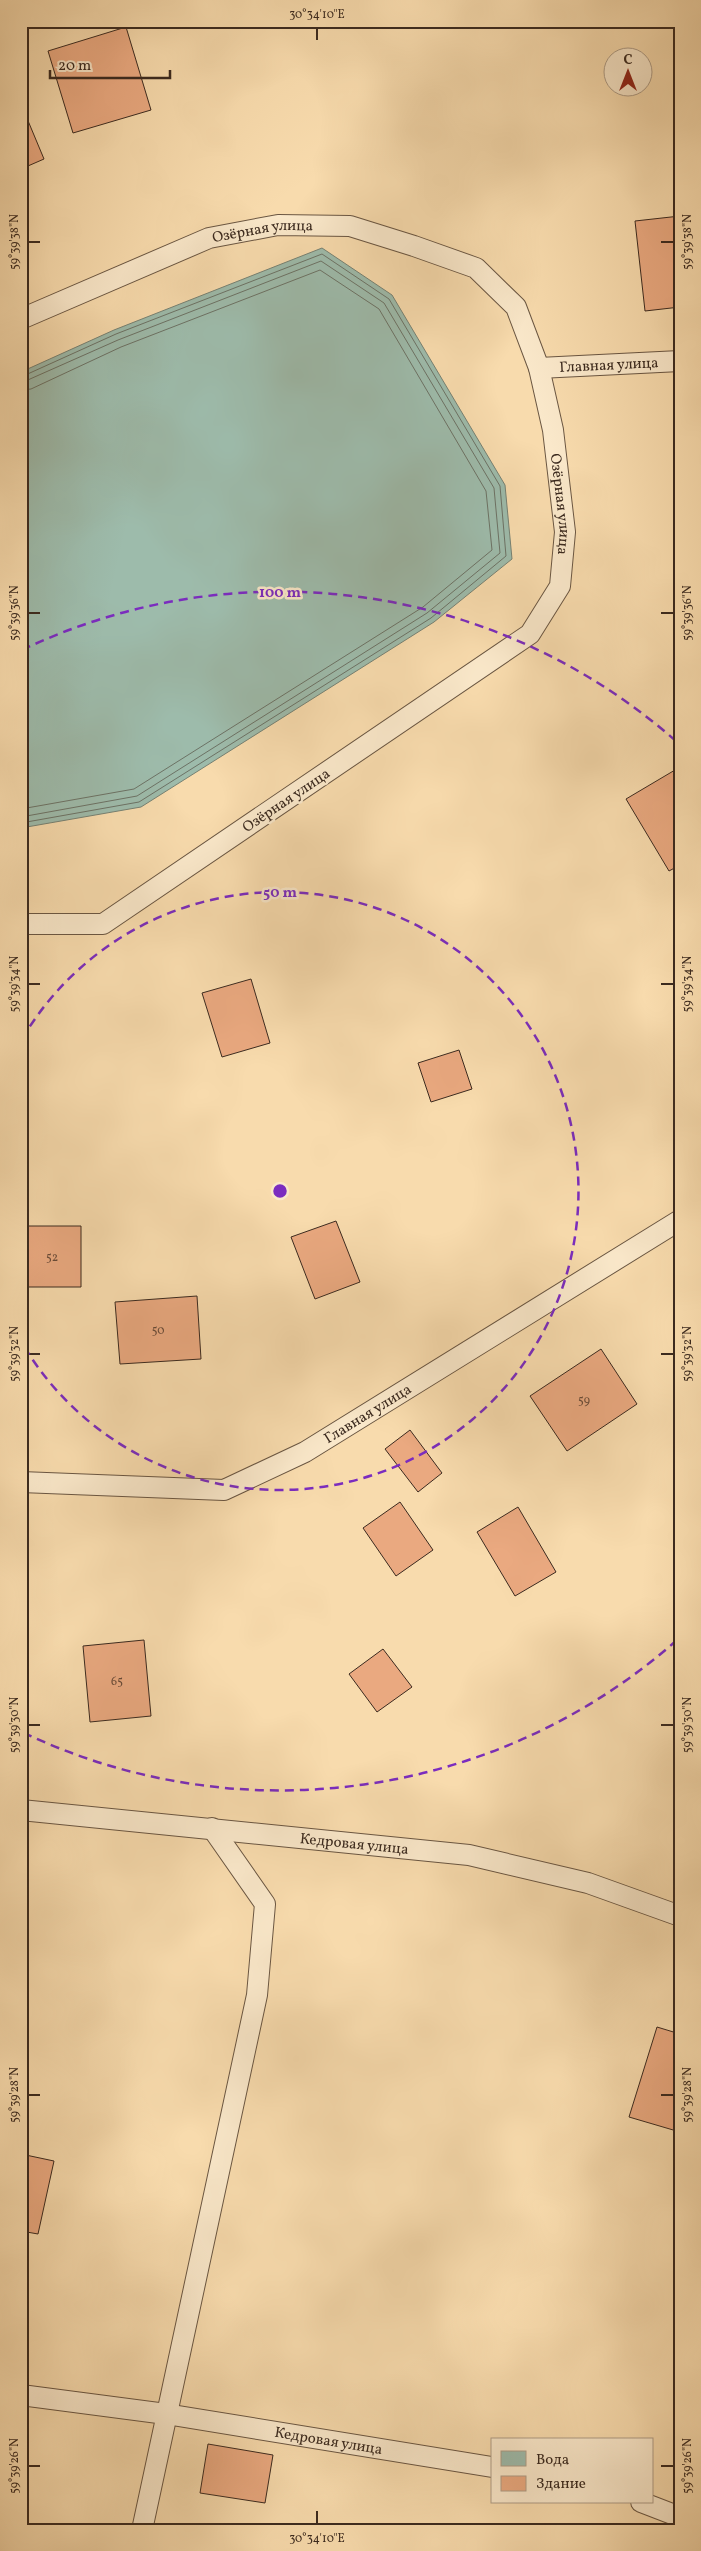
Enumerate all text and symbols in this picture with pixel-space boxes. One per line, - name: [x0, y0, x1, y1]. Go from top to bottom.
- text: 30°34'10"E: [289, 7, 345, 23]
- scale bar: [50, 48, 170, 80]
- north arrow: [604, 48, 654, 98]
- text: С: [623, 51, 633, 70]
- text: 20 m: [58, 56, 91, 77]
- text: 59°39'38"N: [7, 214, 23, 270]
- text: 59°39'38"N: [680, 214, 696, 270]
- street label: Озёрная улица: [211, 216, 313, 249]
- street label: Главная улица: [559, 353, 659, 379]
- street label: Озёрная улица: [544, 452, 574, 556]
- text: 100 m: [259, 583, 302, 604]
- text: 59°39'36"N: [7, 585, 23, 641]
- text: 59°39'36"N: [680, 585, 696, 641]
- street label: Озёрная улица: [239, 764, 335, 838]
- text: 50 m: [263, 883, 297, 904]
- text: 59°39'34"N: [7, 956, 23, 1012]
- text: 59°39'34"N: [680, 956, 696, 1012]
- centre of rings: [271, 1182, 289, 1200]
- house number: 52: [46, 1250, 58, 1266]
- house number: 50: [152, 1323, 164, 1339]
- text: 59°39'32"N: [7, 1326, 23, 1382]
- text: 59°39'32"N: [680, 1326, 696, 1382]
- street label: Главная улица: [320, 1380, 416, 1450]
- house number: 59: [578, 1393, 590, 1409]
- house number: 65: [111, 1674, 123, 1690]
- text: 59°39'30"N: [7, 1697, 23, 1753]
- text: 59°39'30"N: [680, 1697, 696, 1753]
- street label: Кедровая улица: [299, 1829, 409, 1861]
- text: 59°39'28"N: [7, 2067, 23, 2123]
- text: 59°39'28"N: [680, 2067, 696, 2123]
- street label: Кедровая улица: [273, 2423, 384, 2461]
- text: 59°39'26"N: [7, 2438, 23, 2494]
- legend: [491, 2438, 654, 2504]
- text: 59°39'26"N: [680, 2438, 696, 2494]
- text: Вода: [536, 2450, 569, 2471]
- text: Здание: [536, 2474, 586, 2495]
- text: 30°34'10"E: [289, 2531, 345, 2547]

